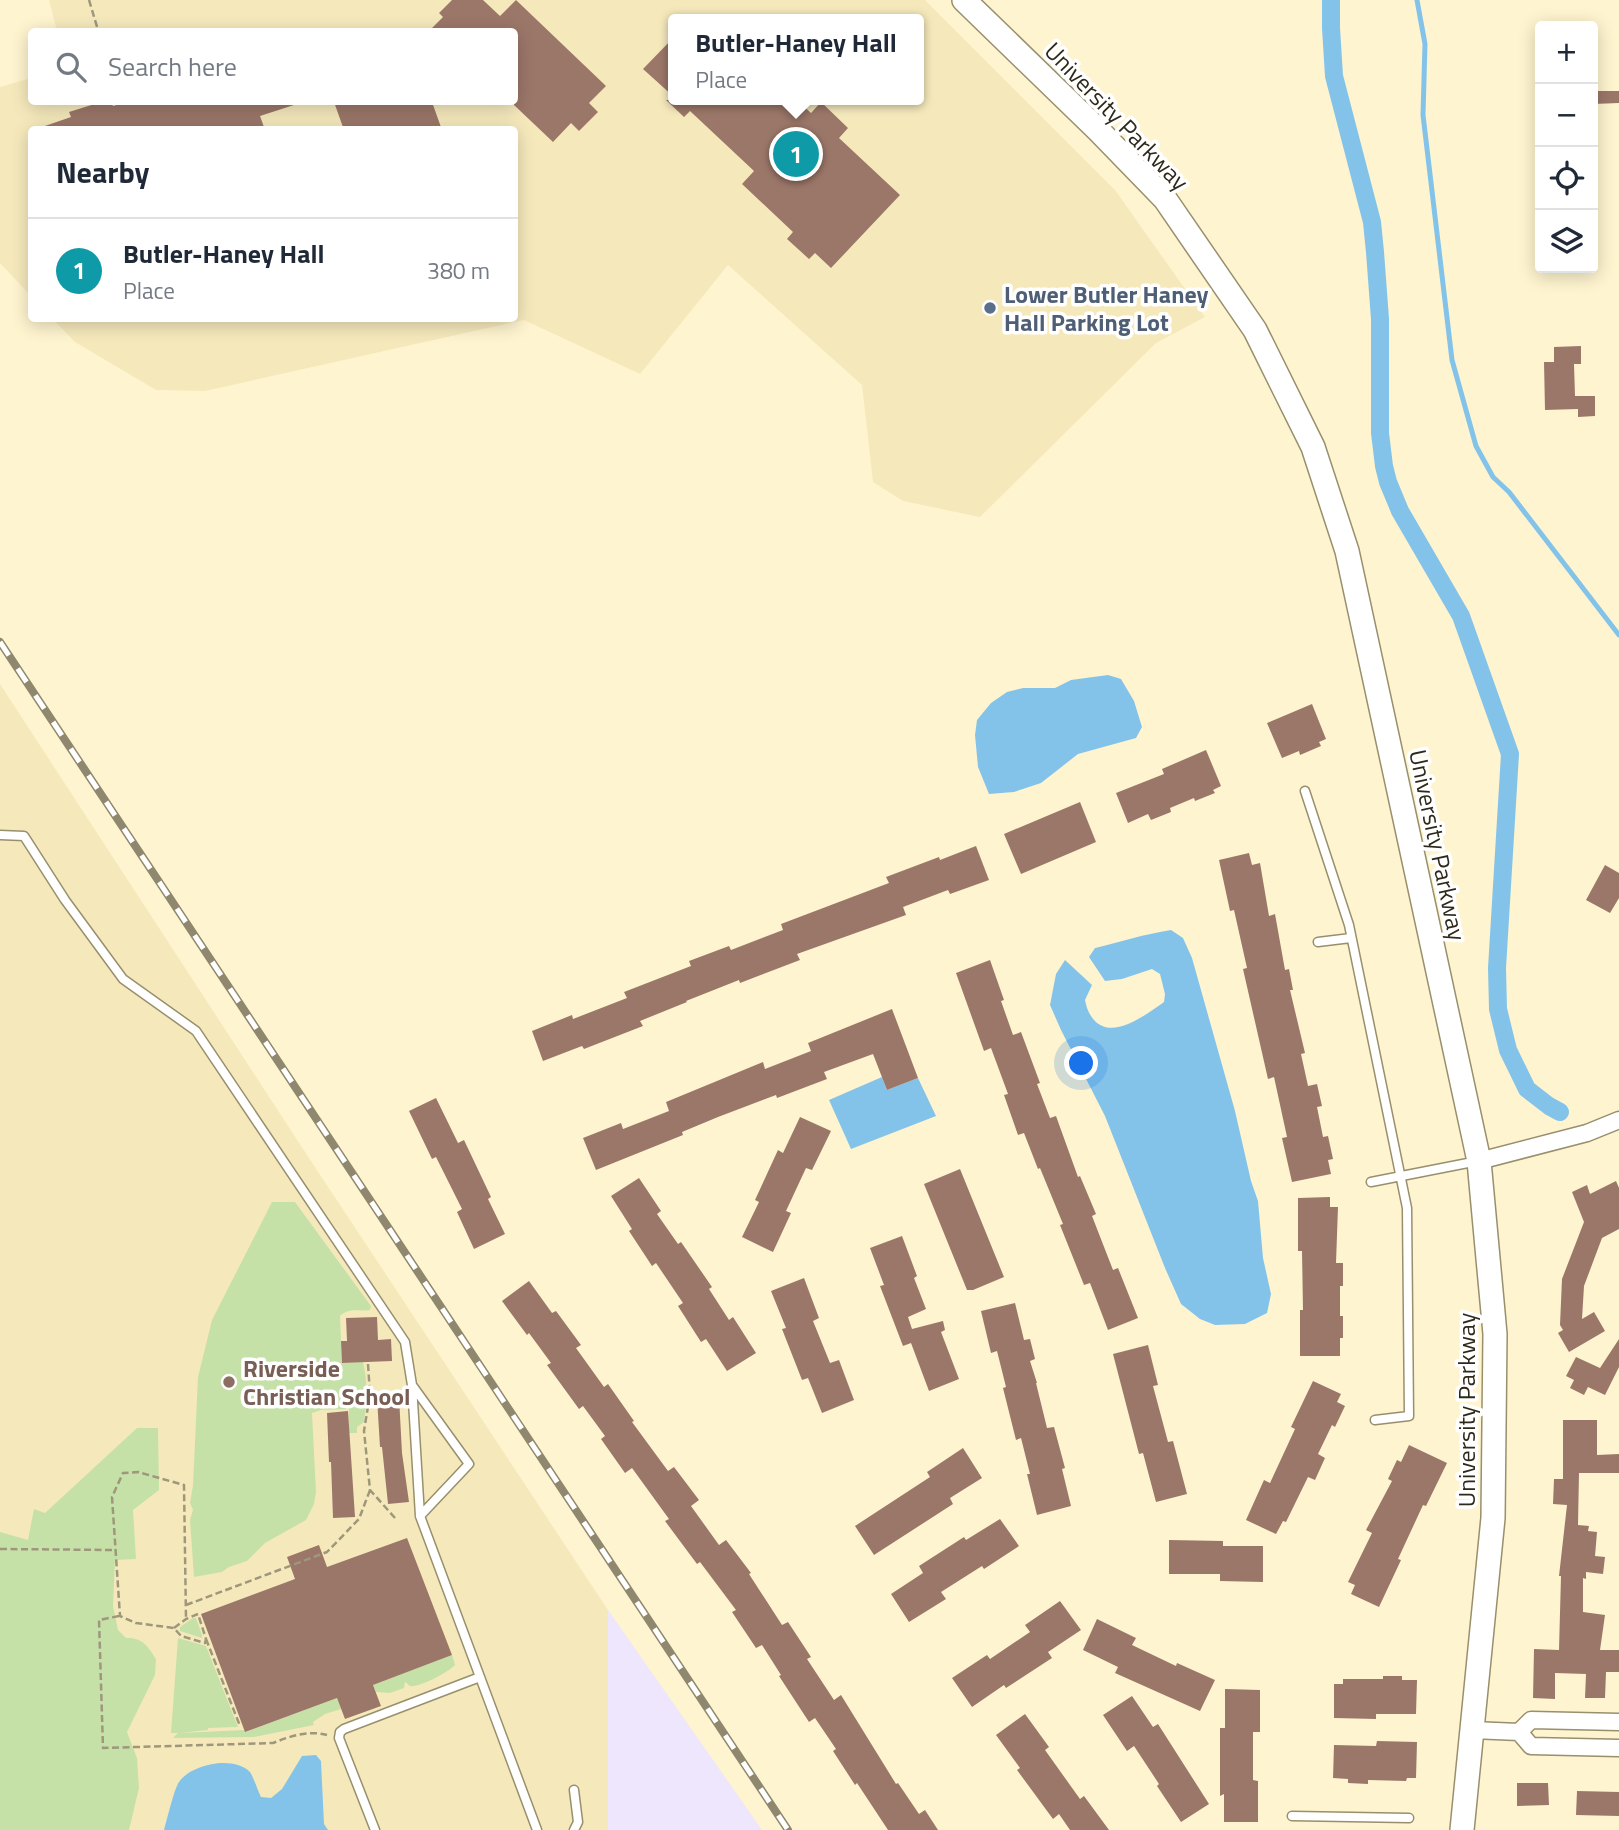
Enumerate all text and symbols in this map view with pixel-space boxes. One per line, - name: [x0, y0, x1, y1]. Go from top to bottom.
- popup: [668, 14, 924, 105]
- map controls: [1535, 21, 1598, 273]
- button: +: [1535, 21, 1598, 84]
- text: Butler-Haney Hall: [695, 23, 897, 62]
- search box: [28, 28, 518, 105]
- street label: University Parkway: [1036, 33, 1198, 199]
- text: Search here: [108, 47, 237, 86]
- icon: search: [52, 48, 90, 86]
- text: Place: [695, 62, 747, 97]
- button: −: [1535, 84, 1598, 147]
- pin: 1: [773, 128, 819, 180]
- button: locate: [1535, 147, 1598, 210]
- text: Nearby: [56, 149, 149, 195]
- button: layers: [1535, 210, 1598, 273]
- text: Butler-Haney Hall: [123, 234, 325, 273]
- text: 1: [73, 253, 85, 288]
- text: 380 m: [427, 253, 490, 288]
- text: Place: [123, 273, 175, 308]
- place label: Lower Butler Haney Hall Parking Lot: [1004, 276, 1208, 340]
- marker: Lower Butler Haney Hall Parking Lot: [982, 300, 998, 316]
- street label: University Parkway: [1400, 746, 1476, 944]
- your location: [1064, 1046, 1098, 1080]
- street label: University Parkway: [1448, 1312, 1484, 1507]
- place label: Riverside Christian School: [243, 1350, 411, 1414]
- marker: Riverside Christian School: [221, 1374, 237, 1390]

